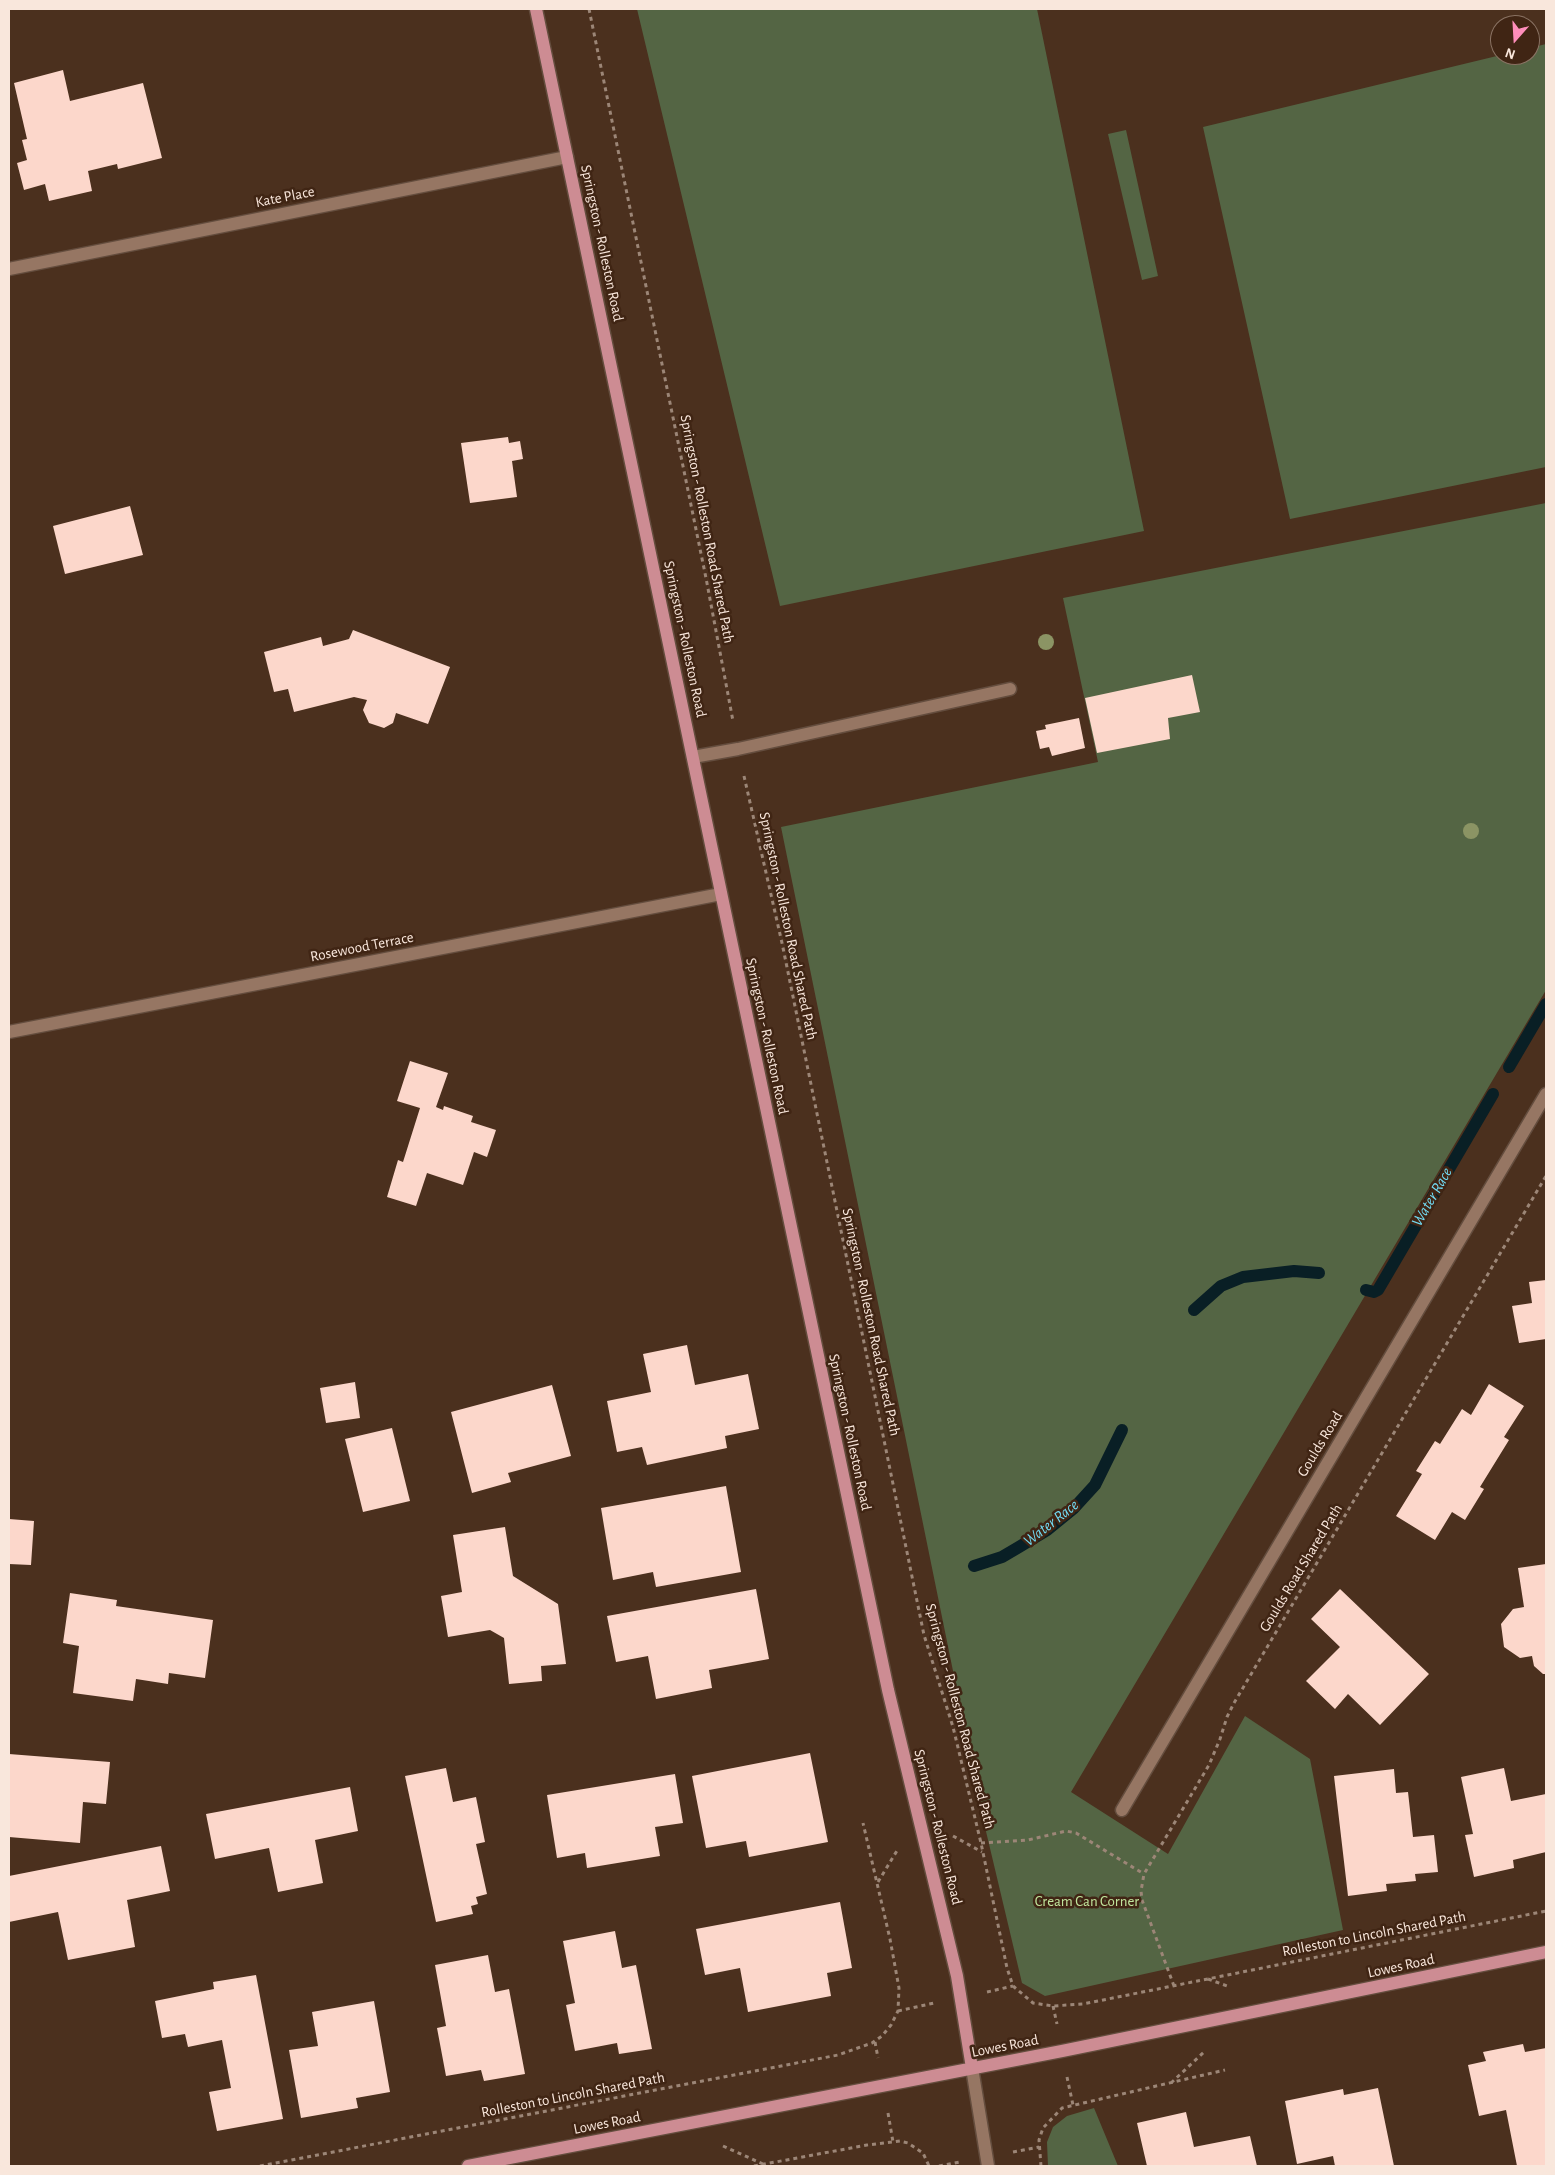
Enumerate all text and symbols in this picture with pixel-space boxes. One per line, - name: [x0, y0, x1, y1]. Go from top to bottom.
- north arrow: [1490, 15, 1540, 65]
- text: N: [1504, 45, 1517, 61]
- street label: Springston - Rolleston Road: [577, 163, 627, 323]
- street label: Kate Place: [254, 182, 316, 212]
- street label: Springston - Rolleston Road Shared Path: [676, 413, 738, 645]
- street label: Springston - Rolleston Road: [660, 559, 710, 719]
- street label: Springston - Rolleston Road Shared Path: [755, 810, 821, 1042]
- street label: Rosewood Terrace: [309, 928, 415, 966]
- street label: Springston - Rolleston Road: [742, 956, 792, 1116]
- water label: Water Race: [1407, 1164, 1457, 1230]
- street label: Springston - Rolleston Road Shared Path: [838, 1206, 904, 1438]
- street label: Springston - Rolleston Road: [825, 1352, 875, 1512]
- street label: Goulds Road: [1293, 1408, 1347, 1480]
- water label: Water Race: [1020, 1495, 1082, 1551]
- street label: Goulds Road Shared Path: [1256, 1501, 1346, 1635]
- street label: Springston - Rolleston Road Shared Path: [921, 1601, 999, 1831]
- street label: Springston - Rolleston Road: [910, 1747, 966, 1907]
- park label: Cream Can Corner: [1035, 1892, 1139, 1910]
- street label: Rolleston to Lincoln Shared Path: [1281, 1907, 1467, 1961]
- street label: Lowes Road: [1366, 1950, 1436, 1982]
- street label: Lowes Road: [970, 2031, 1040, 2061]
- street label: Rolleston to Lincoln Shared Path: [480, 2068, 666, 2122]
- street label: Lowes Road: [572, 2108, 642, 2138]

